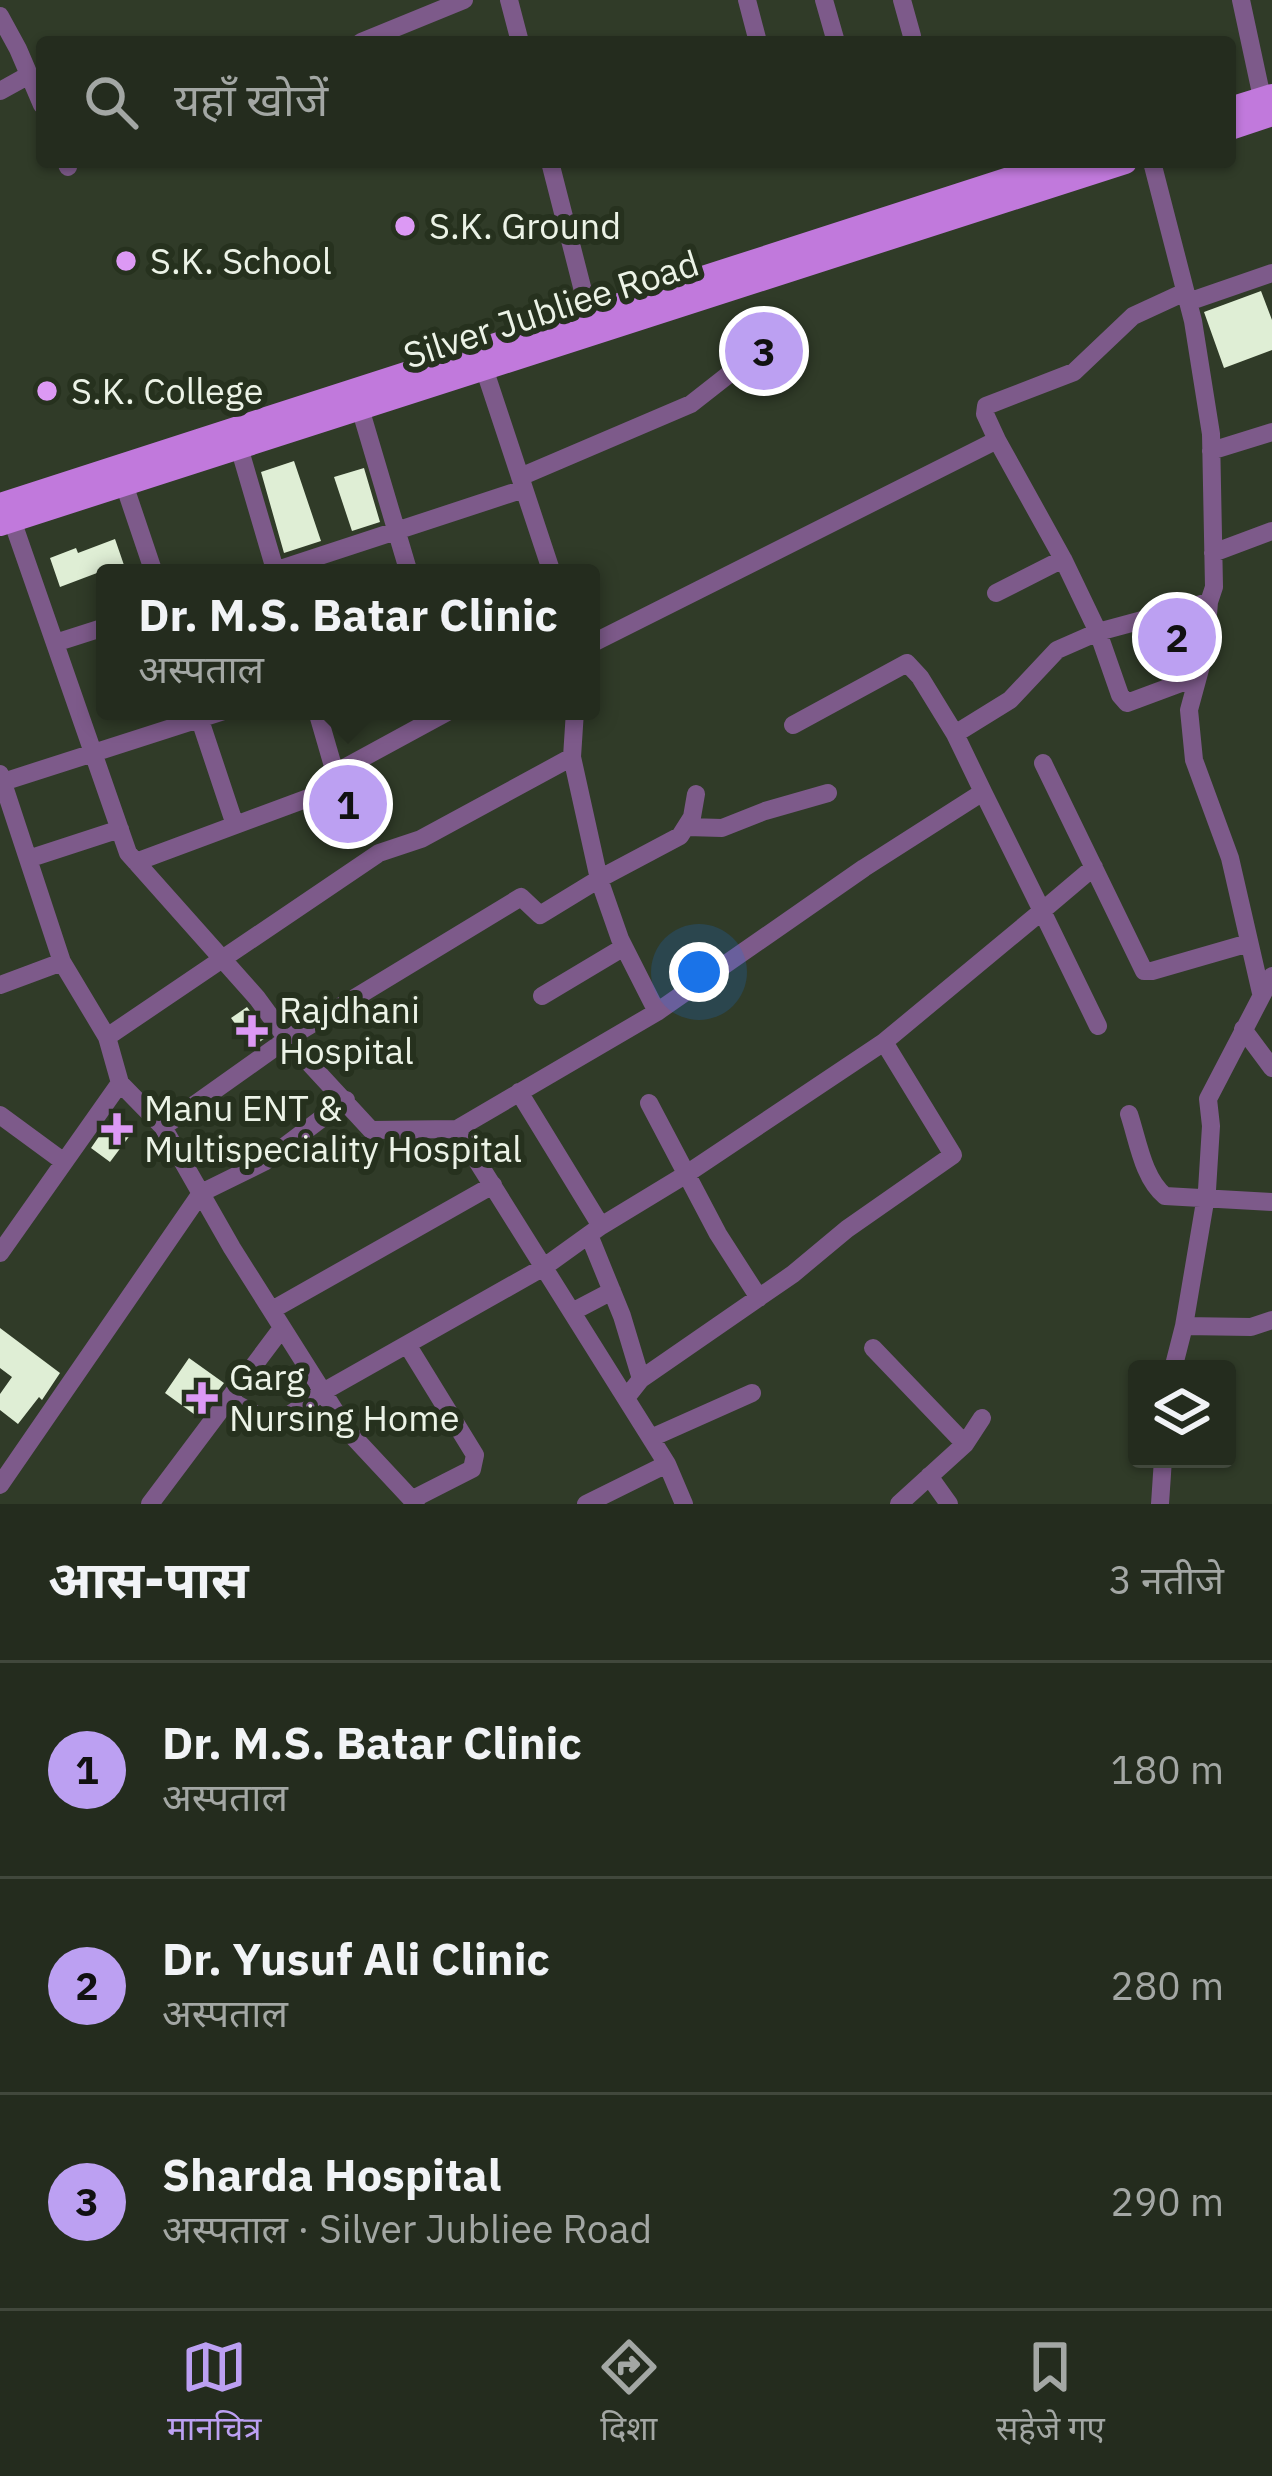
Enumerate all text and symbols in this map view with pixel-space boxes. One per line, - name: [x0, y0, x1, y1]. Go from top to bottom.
- search box: [36, 36, 1236, 168]
- icon: search: [78, 69, 144, 135]
- text: यहाँ खोजें: [174, 70, 328, 128]
- place label: S.K. Ground: [429, 202, 621, 249]
- marker: S.K. Ground: [392, 213, 418, 239]
- place label: S.K. School: [150, 237, 332, 284]
- street label: Silver Jubliee Road: [397, 239, 704, 378]
- marker: S.K. School: [113, 248, 139, 274]
- pin: 3: [725, 306, 803, 396]
- place label: S.K. College: [71, 367, 263, 414]
- marker: S.K. College: [34, 378, 60, 404]
- popup: [96, 564, 600, 720]
- text: Dr. M.S. Batar Clinic: [138, 585, 558, 643]
- pin: 2: [1138, 592, 1216, 682]
- text: अस्पताल: [138, 643, 264, 694]
- pin: 1: [309, 759, 387, 849]
- your location: [669, 942, 729, 1002]
- place label: Rajdhani Hospital: [279, 986, 420, 1074]
- marker: Rajdhani Hospital: [236, 1015, 268, 1047]
- place label: Manu ENT & Multispeciality Hospital: [144, 1084, 522, 1172]
- marker: Manu ENT & Multispeciality Hospital: [101, 1113, 133, 1145]
- place label: Garg Nursing Home: [229, 1353, 459, 1441]
- map controls: [1128, 1360, 1236, 1468]
- button: layers: [1128, 1360, 1236, 1468]
- marker: Garg Nursing Home: [186, 1382, 218, 1414]
- text: आस-पास: [48, 1546, 249, 1612]
- text: 3 नतीजे: [1108, 1554, 1224, 1605]
- text: Dr. M.S. Batar Clinic: [162, 1713, 582, 1771]
- text: 1: [75, 1744, 99, 1795]
- text: 180 m: [1111, 1744, 1224, 1795]
- text: अस्पताल: [162, 1771, 288, 1822]
- text: Dr. Yusuf Ali Clinic: [162, 1929, 550, 1987]
- text: 2: [75, 1960, 99, 2011]
- text: 280 m: [1111, 1960, 1224, 2011]
- text: अस्पताल: [162, 1987, 288, 2038]
- text: Sharda Hospital: [162, 2145, 501, 2203]
- text: 3: [75, 2176, 99, 2227]
- text: 290 m: [1111, 2176, 1224, 2227]
- text: अस्पताल · Silver Jubliee Road: [162, 2203, 652, 2254]
- tab: मानचित्र: [167, 2334, 261, 2453]
- tab: दिशा: [596, 2334, 662, 2453]
- tab: सहेजे गए: [996, 2334, 1105, 2453]

